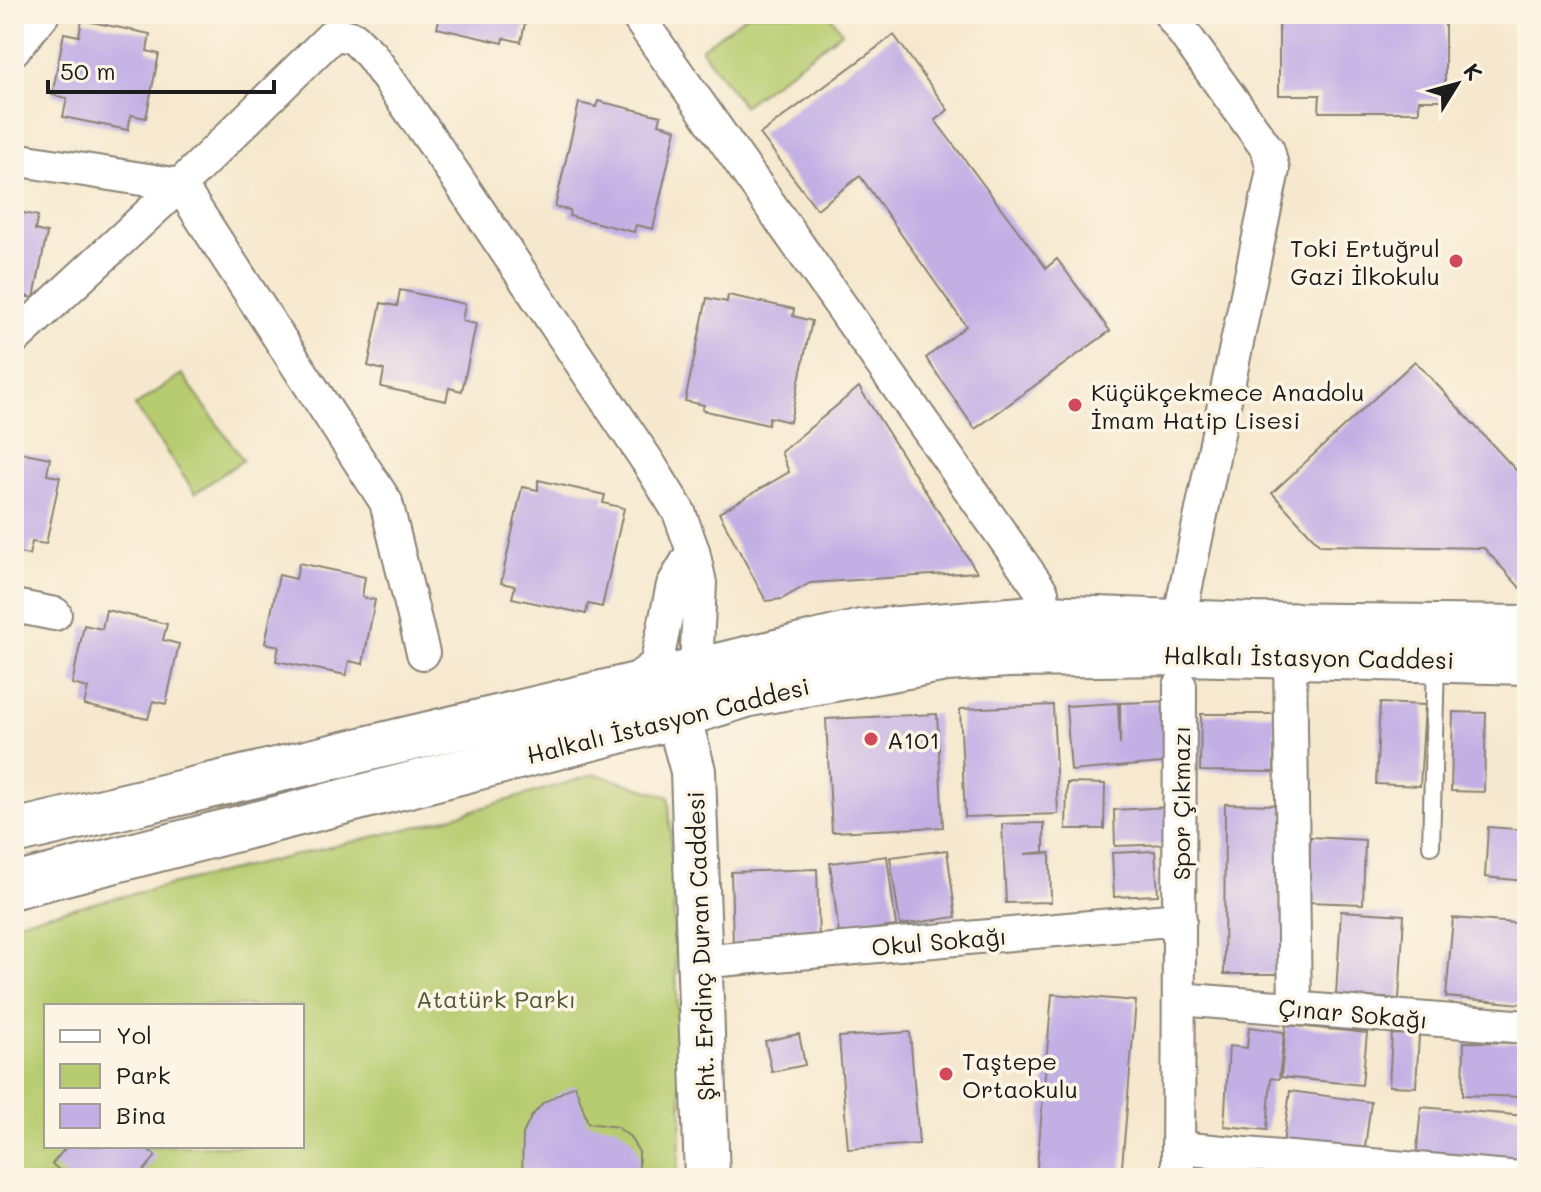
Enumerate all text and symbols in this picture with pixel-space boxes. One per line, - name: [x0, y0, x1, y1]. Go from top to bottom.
- scale bar: [48, 44, 274, 94]
- north arrow: [1417, 44, 1497, 124]
- text: 50 m: [60, 55, 116, 86]
- text: K: [1457, 57, 1489, 86]
- place label: Toki Ertuğrul Gazi İlkokulu: [1290, 232, 1440, 291]
- marker: Toki Ertuğrul Gazi İlkokulu: [1447, 252, 1465, 270]
- place label: Küçükçekmece Anadolu İmam Hatip Lisesi: [1091, 376, 1364, 435]
- marker: Küçükçekmece Anadolu İmam Hatip Lisesi: [1066, 396, 1084, 414]
- street label: Halkalı İstasyon Caddesi: [1164, 639, 1454, 675]
- street label: Halkalı İstasyon Caddesi: [523, 670, 813, 770]
- place label: A101: [887, 724, 940, 755]
- street label: Spor Çıkmazı: [1165, 726, 1196, 880]
- marker: A101: [862, 730, 880, 748]
- street label: Şht. Erdinç Duran Caddesi: [679, 791, 721, 1101]
- street label: Okul Sokağı: [870, 920, 1008, 962]
- park label: Atatürk Parkı: [416, 983, 576, 1014]
- street label: Çınar Sokağı: [1277, 991, 1429, 1035]
- legend: [44, 1004, 304, 1148]
- text: Yol: [116, 1019, 152, 1050]
- place label: Taştepe Ortaokulu: [962, 1045, 1078, 1104]
- text: Park: [116, 1059, 170, 1090]
- marker: Taştepe Ortaokulu: [937, 1065, 955, 1083]
- text: Bina: [116, 1099, 167, 1130]

